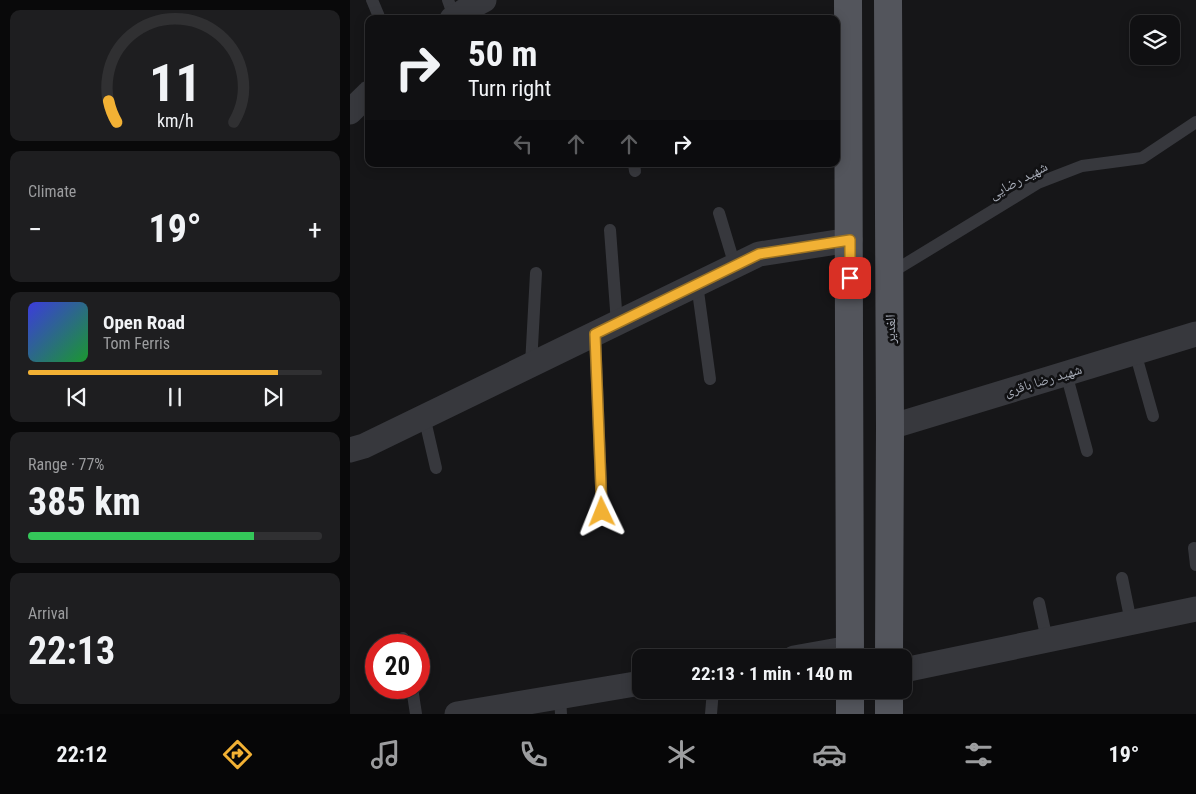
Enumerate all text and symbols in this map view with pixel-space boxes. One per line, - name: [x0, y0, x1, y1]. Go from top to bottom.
- map controls: [1130, 15, 1180, 65]
- button: layers: [1130, 15, 1180, 65]
- text: 50 m: [468, 34, 537, 75]
- icon: right: [385, 35, 450, 100]
- text: 11: [149, 53, 201, 114]
- text: Turn right: [468, 76, 551, 101]
- text: km/h: [157, 110, 193, 131]
- icon: left: [509, 130, 537, 158]
- icon: ahead: [562, 130, 590, 158]
- icon: ahead: [615, 130, 643, 158]
- icon: right: [668, 130, 696, 158]
- street label: شهید رضایی: [986, 158, 1050, 203]
- text: Climate: [28, 182, 76, 201]
- text: 19°: [148, 207, 202, 251]
- text: −: [28, 213, 42, 246]
- text: +: [308, 213, 322, 246]
- pin: [829, 257, 871, 299]
- icon: arrive: [836, 264, 864, 292]
- text: Open Road: [103, 311, 185, 334]
- street label: الغدیر: [882, 314, 899, 345]
- text: Tom Ferris: [103, 334, 170, 353]
- street label: شهید رضا باقری: [1002, 361, 1084, 400]
- icon: previous: [63, 383, 91, 411]
- icon: pause: [161, 383, 189, 411]
- icon: next: [259, 383, 287, 411]
- text: Range · 77%: [28, 455, 104, 474]
- text: 385 km: [28, 480, 141, 524]
- position arrow: [575, 485, 627, 537]
- text: Arrival: [28, 604, 69, 623]
- text: 22:13: [28, 629, 115, 673]
- speed limit sign: 20: [365, 634, 430, 699]
- text: 22:13 · 1 min · 140 m: [691, 662, 853, 685]
- icon: directions: [220, 737, 255, 772]
- icon: music: [368, 737, 403, 772]
- icon: phone: [516, 737, 551, 772]
- icon: climate: [664, 737, 699, 772]
- icon: car: [812, 737, 847, 772]
- icon: filters: [961, 737, 996, 772]
- text: 22:12: [57, 742, 107, 767]
- text: 19°: [1109, 742, 1139, 767]

